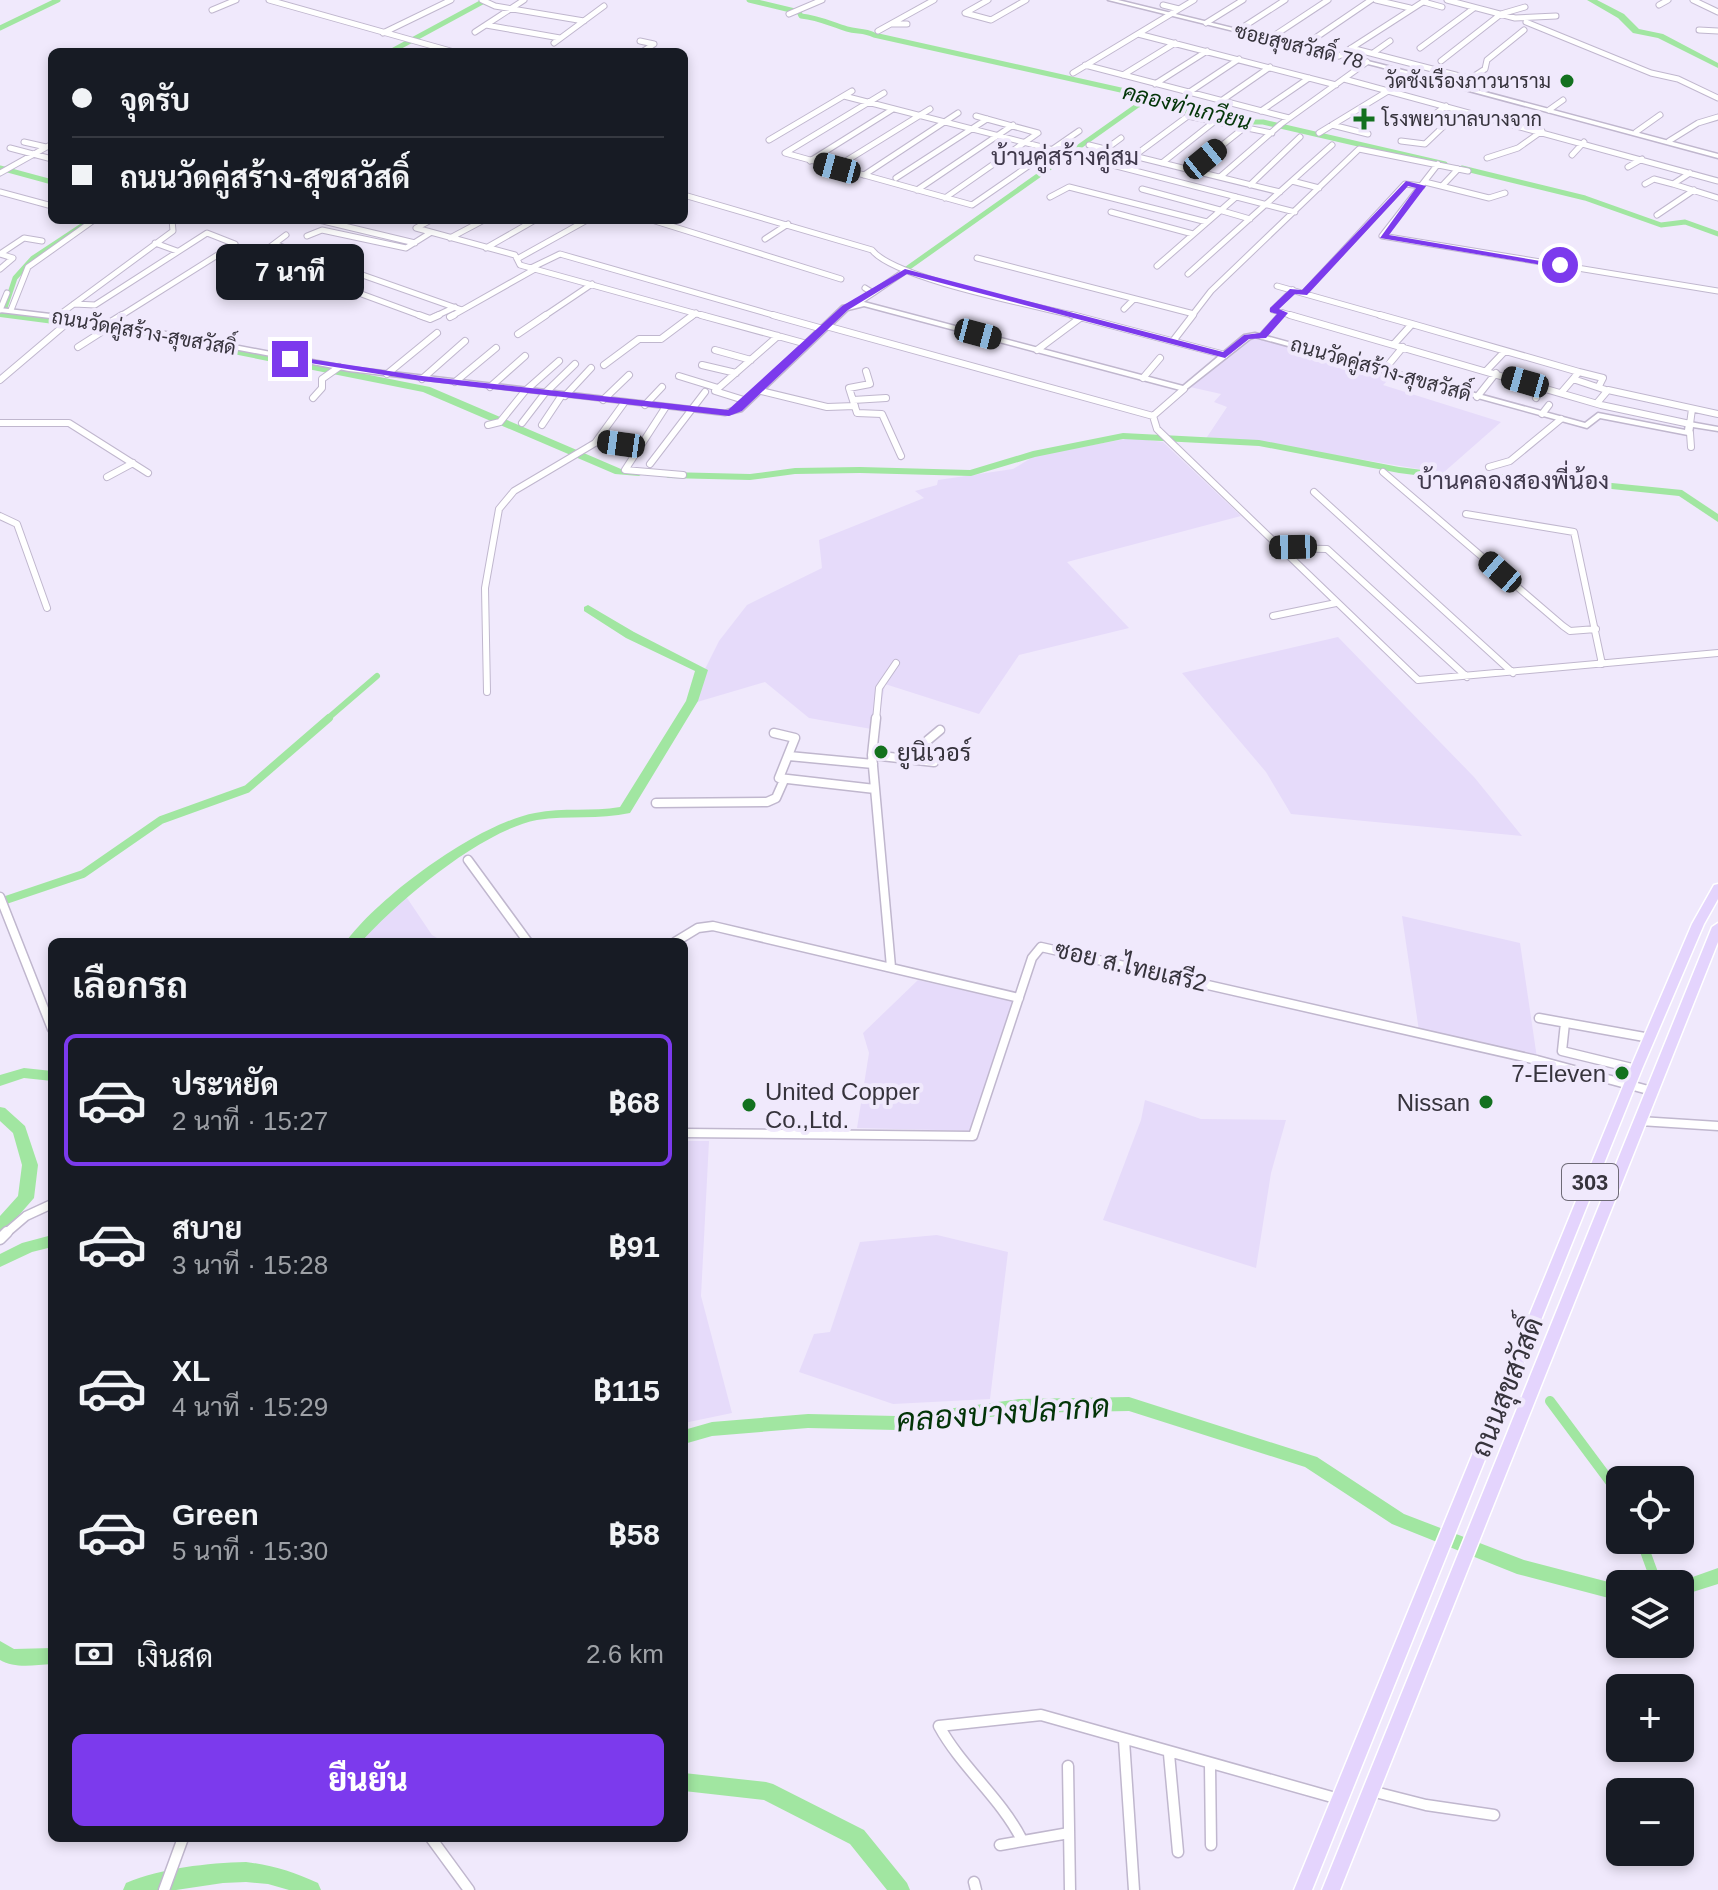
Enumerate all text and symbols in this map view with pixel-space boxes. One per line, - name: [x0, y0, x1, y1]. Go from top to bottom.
- street label: ซอยสุขสวัสดิ์ 78: [1232, 12, 1367, 76]
- place label: วัดชังเรืองภาวนาราม: [1385, 67, 1551, 92]
- marker: วัดชังเรืองภาวนาราม: [1558, 72, 1576, 90]
- water label: คลองท่าเกวียน: [1120, 78, 1254, 135]
- text: จุดรับ: [120, 84, 190, 117]
- place label: โรงพยาบาลบางจาก: [1381, 106, 1542, 130]
- marker: โรงพยาบาลบางจาก: [1353, 108, 1375, 130]
- car: [1179, 135, 1231, 183]
- district label: บ้านคู่สร้างคู่สม: [991, 142, 1139, 174]
- car: [811, 150, 863, 186]
- text: ถนนวัดคู่สร้าง-สุขสวัสดิ์: [120, 161, 410, 194]
- callout: 7 นาที: [216, 243, 364, 299]
- route start: [1542, 247, 1578, 283]
- text: 7 นาที: [255, 257, 325, 287]
- street label: ถนนวัดคู่สร้าง-สุขสวัสดิ์: [49, 298, 239, 363]
- car: [952, 316, 1004, 352]
- street label: ถนนวัดคู่สร้าง-สุขสวัสดิ์: [1287, 326, 1476, 409]
- route end: [272, 341, 308, 377]
- car: [1499, 364, 1551, 400]
- car: [596, 429, 646, 459]
- district label: บ้านคลองสองพี่น้อง: [1417, 460, 1609, 494]
- car: [1269, 535, 1317, 559]
- car: [1474, 547, 1526, 597]
- place label: ยูนิเวอร์: [897, 737, 971, 770]
- marker: ยูนิเวอร์: [872, 743, 890, 761]
- street label: ซอย ส.ไทยเสรี2: [1052, 933, 1210, 997]
- text: เลือกรถ: [72, 965, 188, 1006]
- place label: 7-Eleven: [1511, 1060, 1606, 1087]
- icon: car: [76, 1064, 148, 1136]
- marker: 7-Eleven: [1613, 1064, 1631, 1082]
- text: ประหยัด: [172, 1068, 279, 1101]
- place label: United Copper Co.,Ltd.: [765, 1078, 920, 1133]
- text: ฿68: [608, 1086, 660, 1119]
- place label: Nissan: [1397, 1089, 1470, 1116]
- marker: Nissan: [1477, 1093, 1495, 1111]
- marker: United Copper Co.,Ltd.: [740, 1096, 758, 1114]
- text: 2 นาที · 15:27: [172, 1106, 328, 1136]
- road number: 303: [1562, 1164, 1618, 1200]
- icon: car: [76, 1208, 148, 1280]
- text: สบาย: [172, 1212, 242, 1245]
- text: ฿91: [608, 1230, 660, 1263]
- text: 3 นาที · 15:28: [172, 1250, 328, 1280]
- street label: ถนนสุขสวัสดิ์: [1457, 1309, 1553, 1463]
- icon: car: [76, 1352, 148, 1424]
- text: XL: [172, 1354, 210, 1387]
- text: ฿115: [593, 1374, 660, 1407]
- water label: คลองบางปลากด: [895, 1388, 1111, 1438]
- text: 4 นาที · 15:29: [172, 1392, 328, 1422]
- map controls: [1606, 1466, 1694, 1866]
- button: locate: [1606, 1466, 1694, 1554]
- icon: car: [76, 1496, 148, 1568]
- text: Green: [172, 1498, 259, 1531]
- text: ฿58: [608, 1518, 660, 1551]
- text: 5 นาที · 15:30: [172, 1536, 328, 1566]
- button: layers: [1606, 1570, 1694, 1658]
- icon: cash: [72, 1632, 116, 1676]
- text: 2.6 km: [586, 1639, 664, 1669]
- text: เงินสด: [136, 1640, 213, 1673]
- button: +: [1606, 1674, 1694, 1762]
- button: ยืนยัน: [72, 1734, 664, 1826]
- button: −: [1606, 1778, 1694, 1866]

